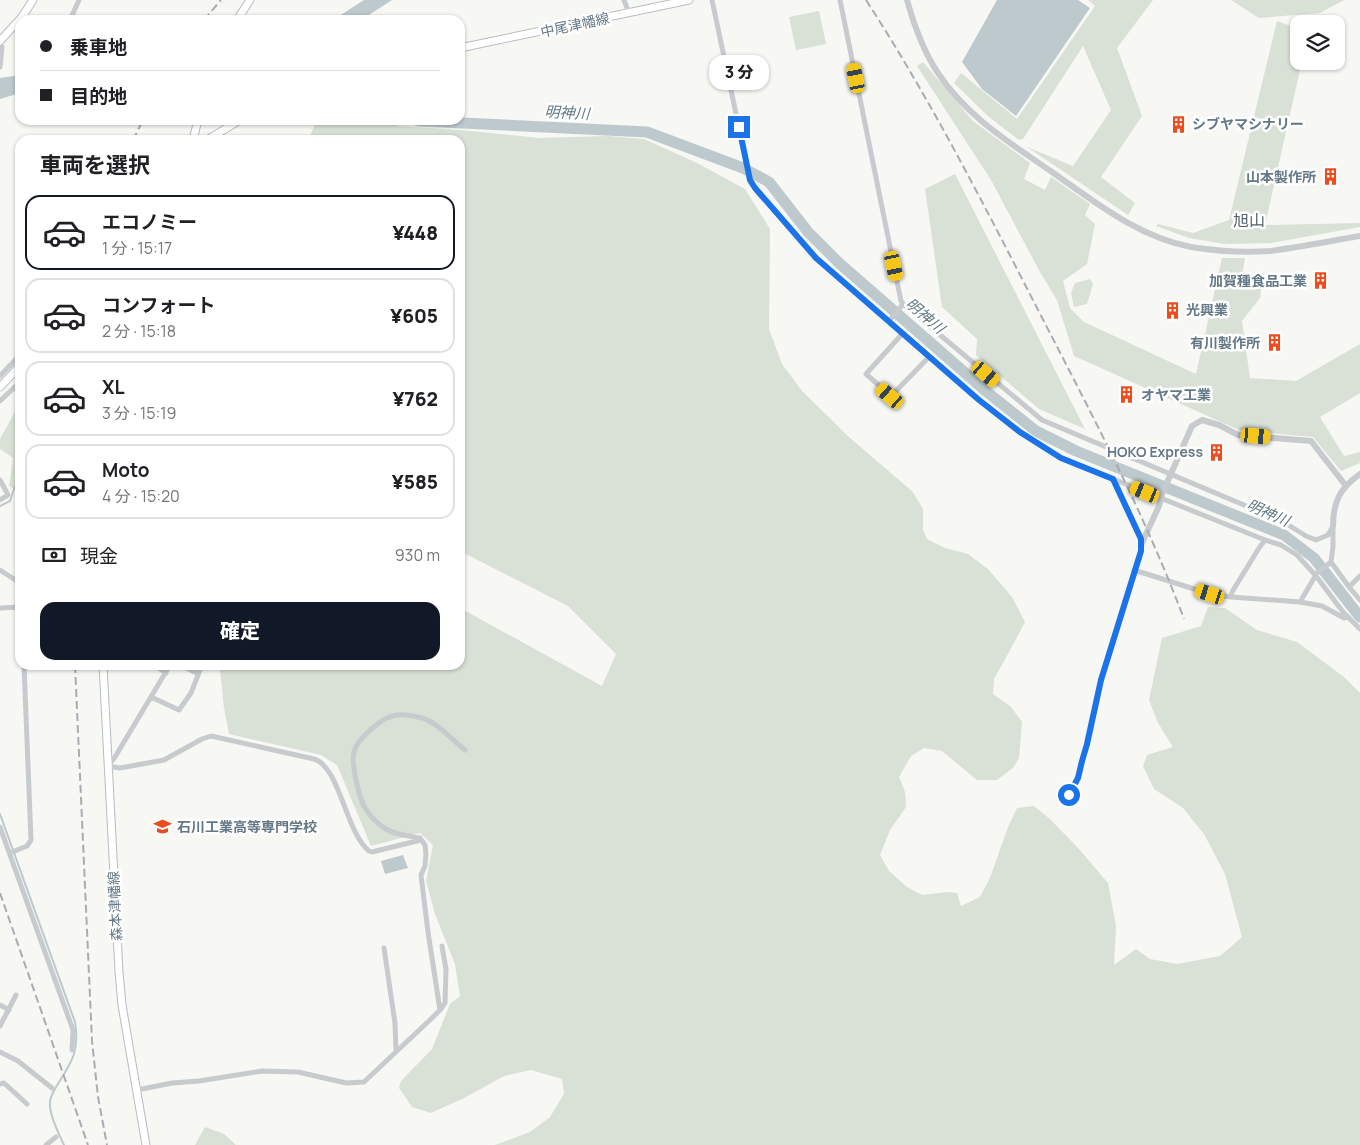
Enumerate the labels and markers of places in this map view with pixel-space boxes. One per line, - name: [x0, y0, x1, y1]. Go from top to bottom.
- building icon: シブヤマシナリー: [1168, 114, 1188, 134]
- place label: シブヤマシナリー: [1192, 114, 1304, 133]
- place label: 山本製作所: [1246, 167, 1316, 186]
- building icon: 山本製作所: [1320, 167, 1340, 187]
- place label: 加賀種食品工業: [1209, 271, 1307, 290]
- building icon: 加賀種食品工業: [1311, 271, 1331, 291]
- building icon: 光興業: [1162, 300, 1182, 320]
- place label: 光興業: [1186, 300, 1228, 319]
- place label: 有川製作所: [1190, 333, 1260, 352]
- building icon: 有川製作所: [1264, 333, 1284, 353]
- building icon: オヤマ工業: [1117, 385, 1137, 405]
- place label: オヤマ工業: [1141, 385, 1211, 404]
- place label: HOKO Express: [1107, 442, 1203, 461]
- building icon: HOKO Express: [1207, 442, 1227, 462]
- school or university icon: 石川工業高等専門学校: [153, 817, 173, 837]
- place label: 石川工業高等専門学校: [177, 817, 317, 836]

